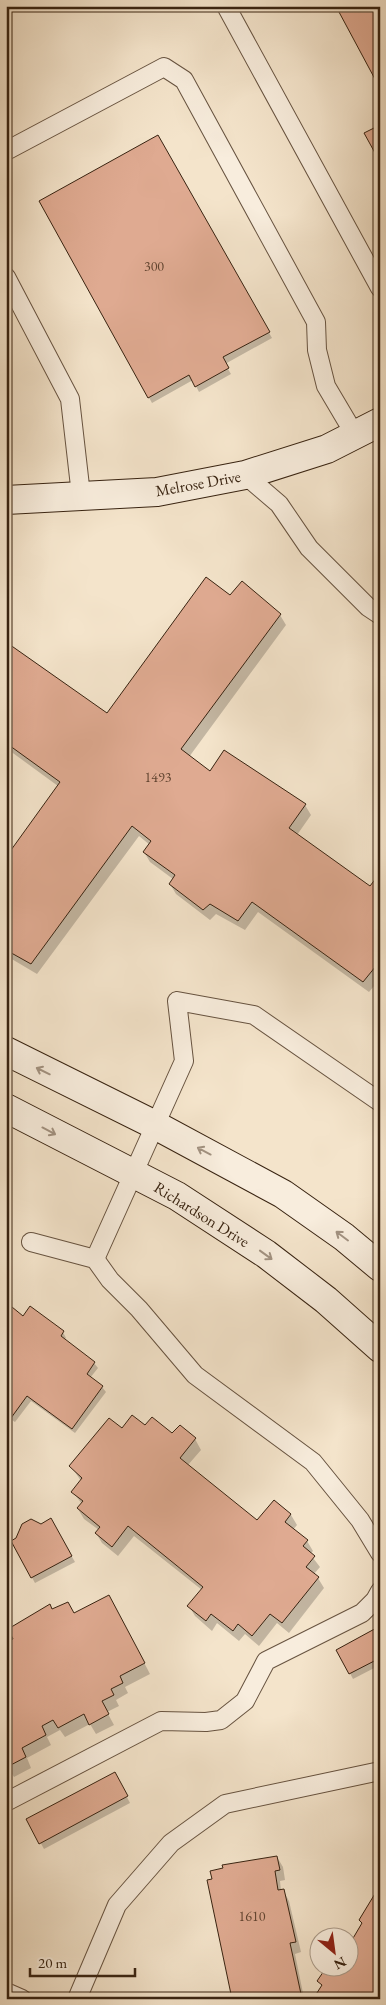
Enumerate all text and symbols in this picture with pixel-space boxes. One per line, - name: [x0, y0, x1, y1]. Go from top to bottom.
- house number: 300: [144, 257, 164, 275]
- street label: Melrose Drive: [154, 466, 242, 501]
- house number: 1493: [145, 768, 172, 786]
- one-way arrow: [36, 1065, 51, 1075]
- one-way arrow: [41, 1127, 56, 1136]
- one-way arrow: [197, 1146, 212, 1155]
- street label: Richardson Drive: [150, 1177, 253, 1252]
- one-way arrow: [335, 1231, 349, 1241]
- one-way arrow: [259, 1250, 273, 1260]
- house number: 1610: [239, 1907, 266, 1925]
- north arrow: [308, 1928, 358, 1978]
- scale bar: [30, 1945, 135, 1977]
- text: 20 m: [38, 1953, 67, 1972]
- text: N: [330, 1953, 350, 1974]

